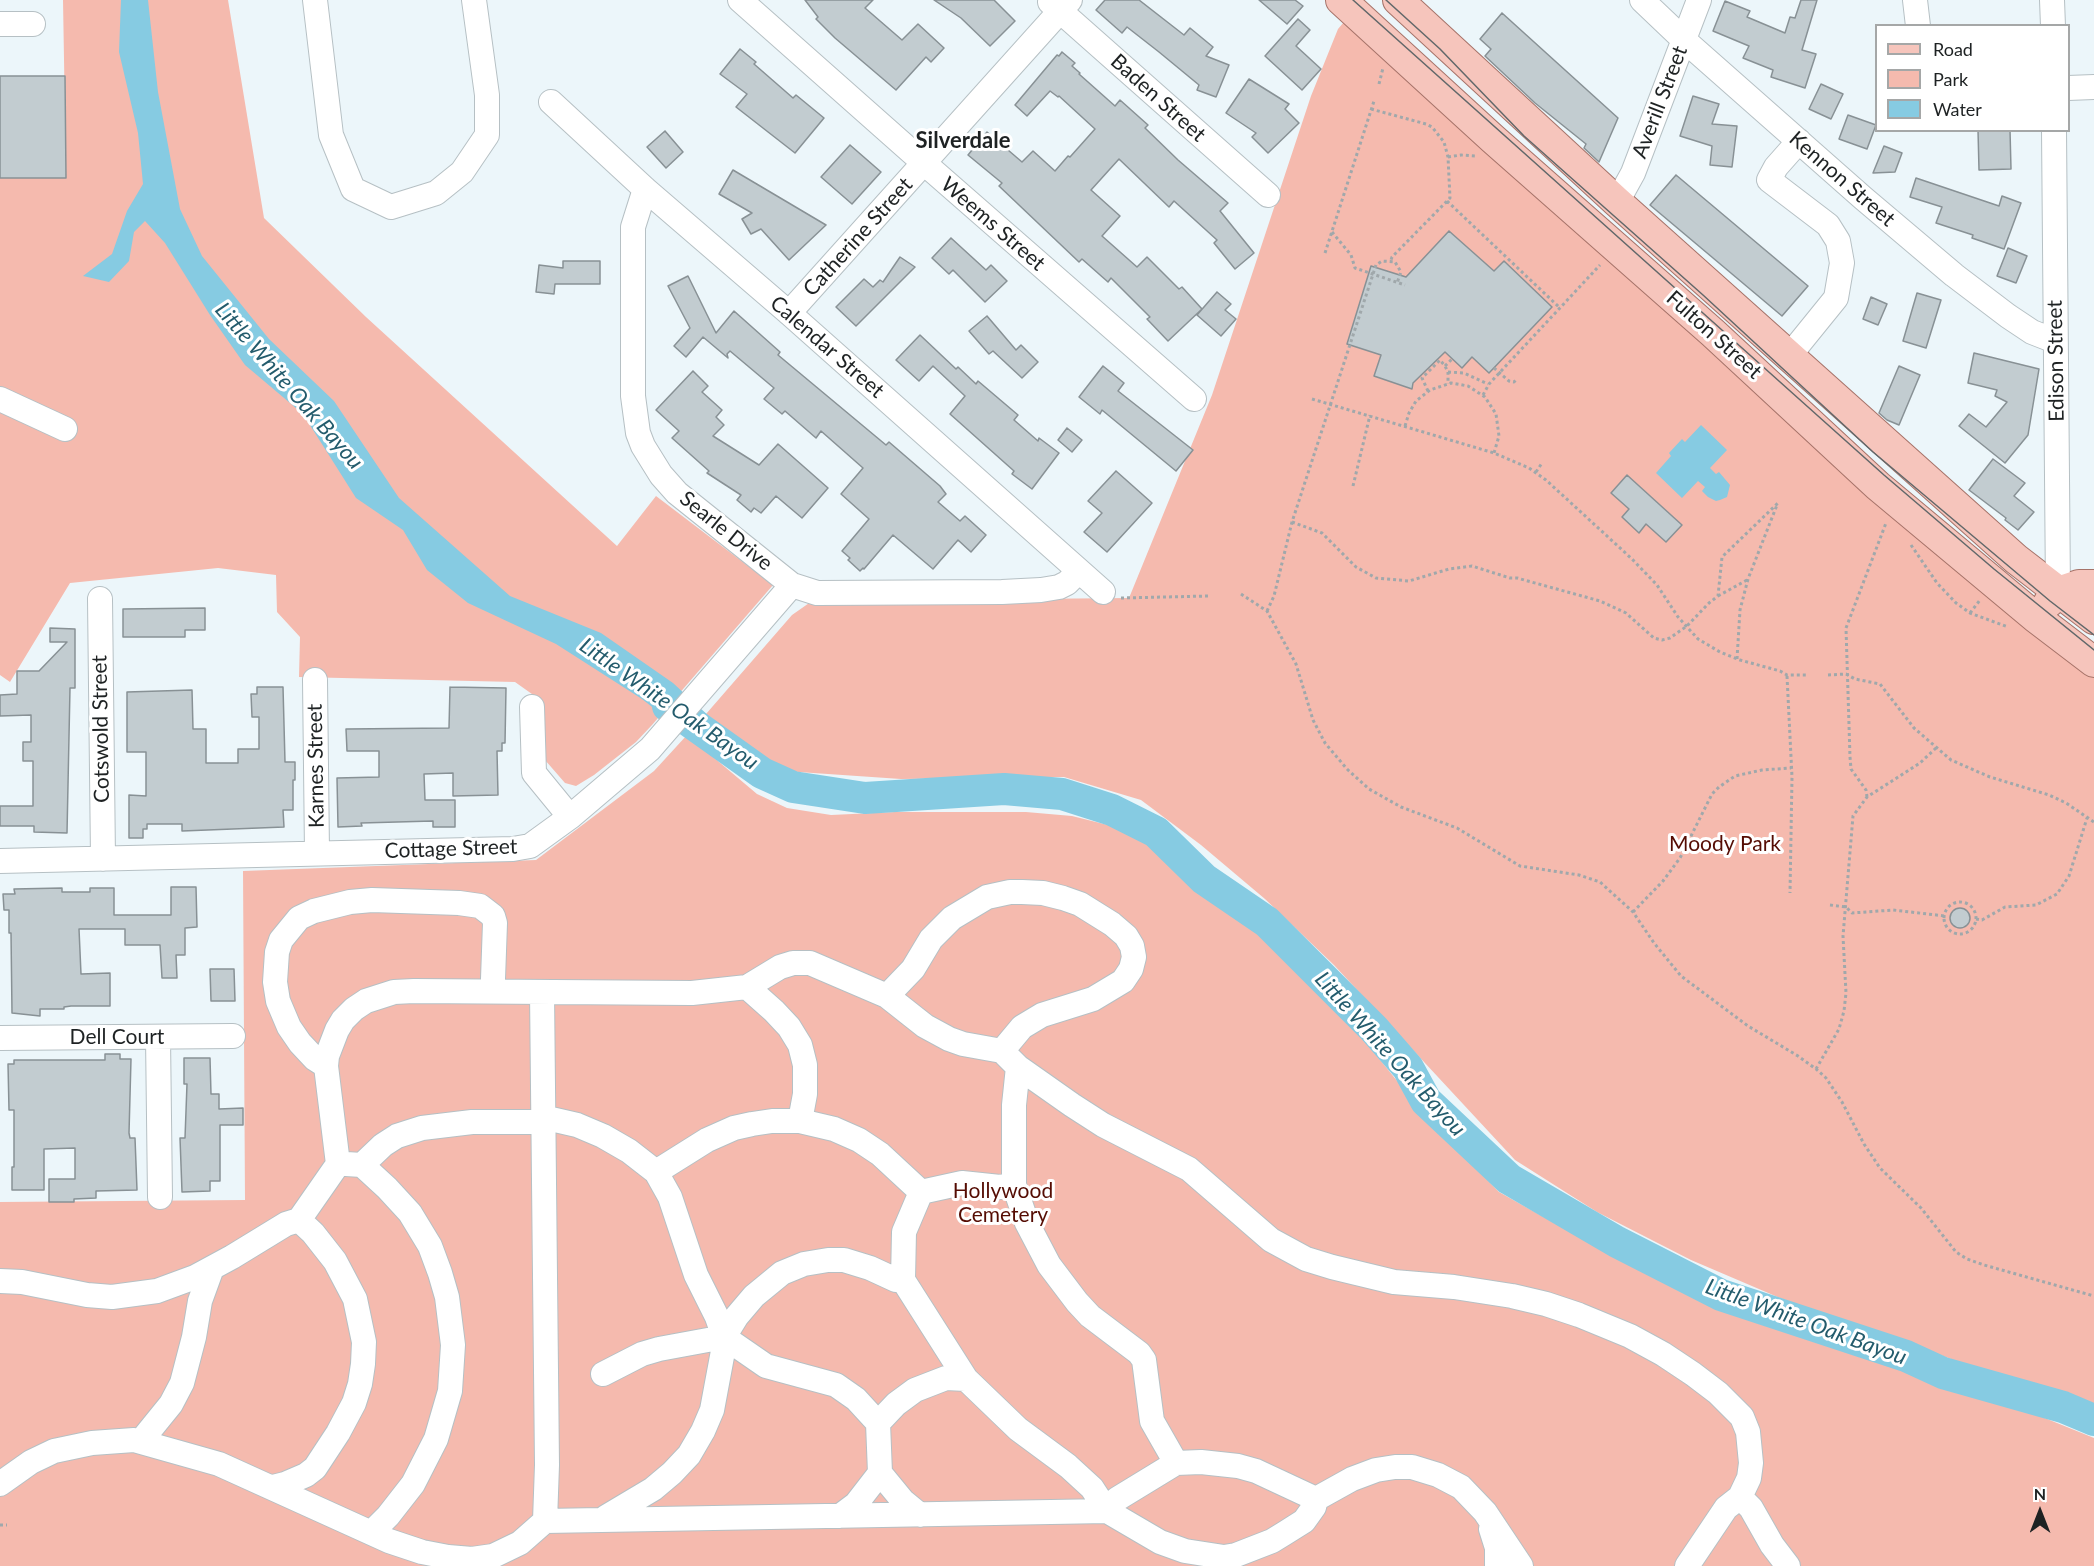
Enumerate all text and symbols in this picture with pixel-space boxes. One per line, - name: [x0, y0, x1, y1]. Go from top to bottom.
- legend: [1875, 24, 2070, 132]
- text: Road: [1933, 38, 1973, 60]
- street label: Averill Street: [1627, 42, 1693, 162]
- street label: Baden Street: [1105, 49, 1211, 147]
- text: Park: [1933, 68, 1968, 90]
- text: Water: [1933, 98, 1982, 120]
- street label: Kennon Street: [1784, 126, 1900, 232]
- district label: Silverdale: [916, 128, 1010, 154]
- street label: Weems Street: [936, 172, 1050, 276]
- street label: Catherine Street: [798, 173, 918, 301]
- street label: Fulton Street: [1661, 286, 1767, 384]
- street label: Calendar Street: [765, 291, 889, 403]
- water label: Little White Oak Bayou: [209, 297, 369, 475]
- street label: Edison Street: [2042, 300, 2070, 422]
- street label: Searle Drive: [675, 486, 777, 576]
- water label: Little White Oak Bayou: [575, 632, 763, 776]
- street label: Cotswold Street: [87, 655, 115, 803]
- street label: Karnes Street: [302, 704, 330, 828]
- park label: Moody Park: [1669, 831, 1781, 857]
- street label: Cottage Street: [384, 834, 518, 864]
- water label: Little White Oak Bayou: [1309, 966, 1471, 1142]
- street label: Dell Court: [70, 1024, 164, 1050]
- park label: Hollywood Cemetery: [953, 1178, 1053, 1228]
- water label: Little White Oak Bayou: [1702, 1273, 1910, 1371]
- north arrow: [2010, 1482, 2070, 1542]
- text: N: [2034, 1484, 2046, 1503]

